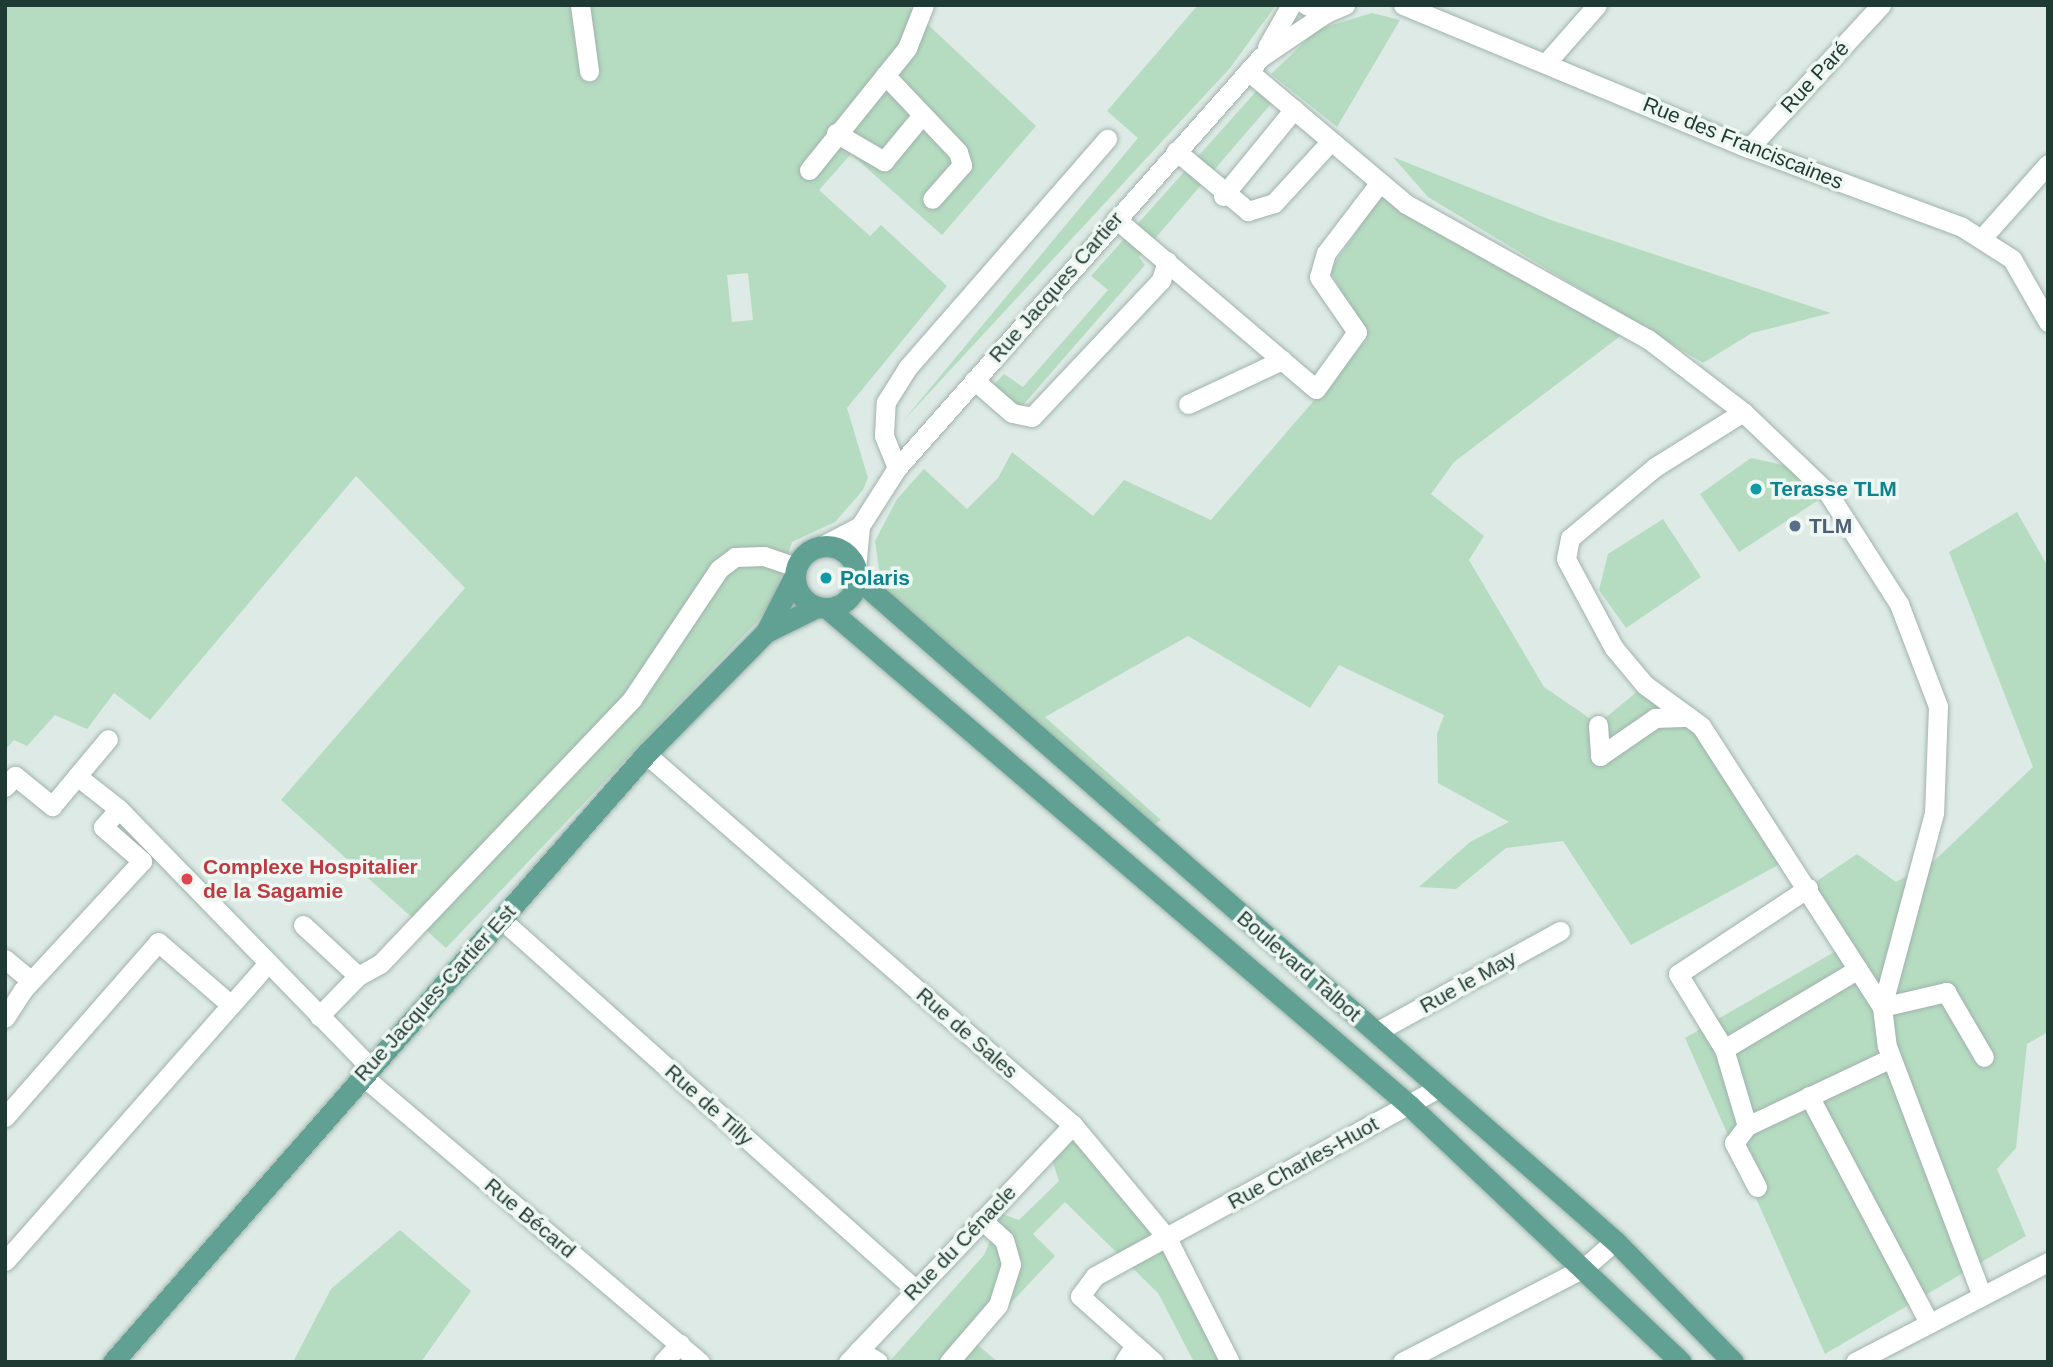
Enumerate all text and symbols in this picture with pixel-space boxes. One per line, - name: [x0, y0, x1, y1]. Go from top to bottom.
- street label: Rue Paré: [1776, 36, 1854, 118]
- street label: Rue des Franciscaines: [1639, 91, 1847, 195]
- street label: Rue Jacques Cartier: [984, 207, 1128, 367]
- place label: Terasse TLM: [1770, 476, 1897, 502]
- marker: Terasse TLM: [1748, 481, 1764, 497]
- place label: TLM: [1809, 513, 1852, 539]
- marker: TLM: [1787, 518, 1803, 534]
- place label: Polaris: [840, 565, 910, 591]
- marker: Polaris: [818, 570, 834, 586]
- place label: Complexe Hospitalier de la Sagamie: [203, 854, 418, 904]
- marker: Complexe Hospitalier de la Sagamie: [177, 869, 197, 889]
- street label: Rue Jacques-Cartier Est: [349, 900, 521, 1086]
- street label: Boulevard Talbot: [1232, 905, 1366, 1027]
- street label: Rue le May: [1415, 945, 1521, 1019]
- street label: Rue de Sales: [911, 982, 1023, 1084]
- street label: Rue de Tilly: [660, 1059, 758, 1151]
- street label: Rue Charles-Huot: [1223, 1111, 1383, 1215]
- street label: Rue Bécard: [479, 1173, 581, 1263]
- street label: Rue du Cénacle: [899, 1180, 1021, 1306]

